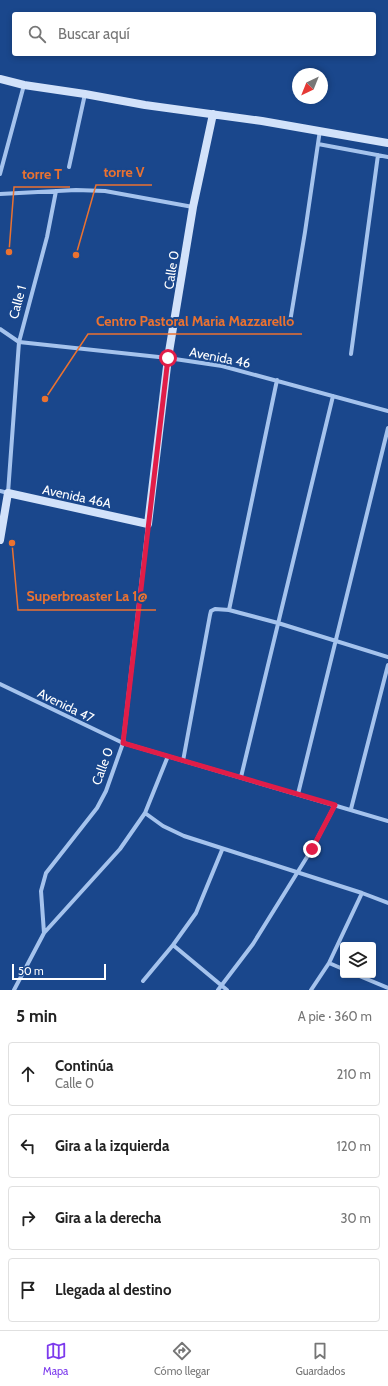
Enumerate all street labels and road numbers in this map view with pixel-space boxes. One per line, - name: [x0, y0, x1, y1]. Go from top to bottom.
- street label: Calle 0: [160, 249, 182, 291]
- street label: Calle 1: [5, 283, 29, 321]
- street label: Avenida 46: [188, 343, 252, 371]
- street label: Avenida 46A: [41, 481, 113, 511]
- street label: Avenida 47: [35, 684, 97, 726]
- street label: Calle 0: [88, 745, 116, 787]

